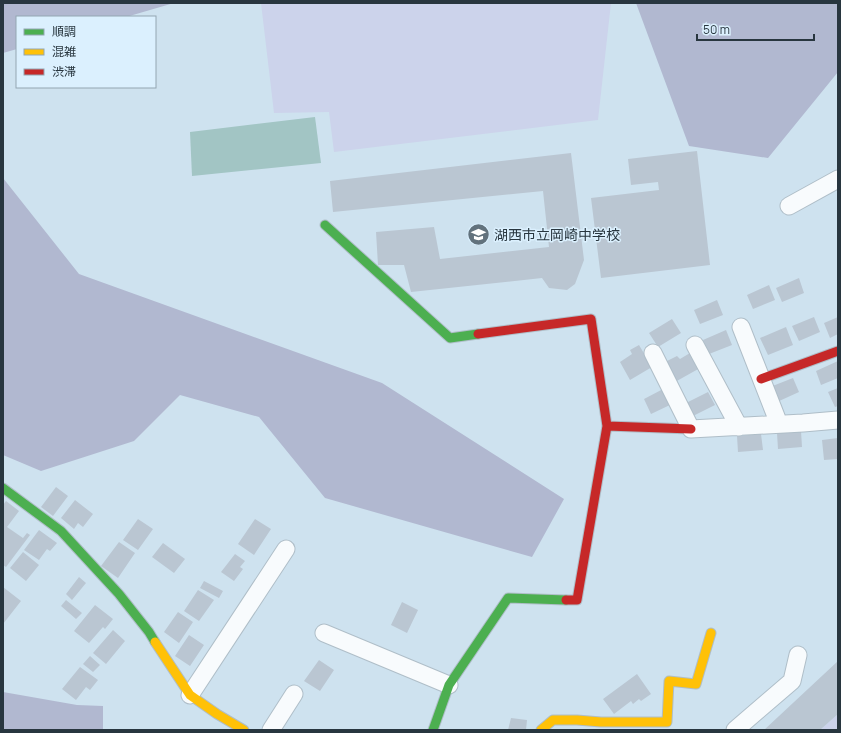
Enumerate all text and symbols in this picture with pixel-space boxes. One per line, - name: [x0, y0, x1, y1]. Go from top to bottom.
- legend: [16, 16, 156, 88]
- scale bar: [697, 16, 814, 42]
- text: 50 m: [703, 21, 730, 38]
- text: 順調: [52, 23, 76, 40]
- text: 混雑: [52, 43, 76, 60]
- text: 渋滞: [52, 63, 76, 80]
- school or university icon: 湖西市立岡崎中学校: [465, 221, 491, 247]
- place label: 湖西市立岡崎中学校: [494, 225, 620, 244]

